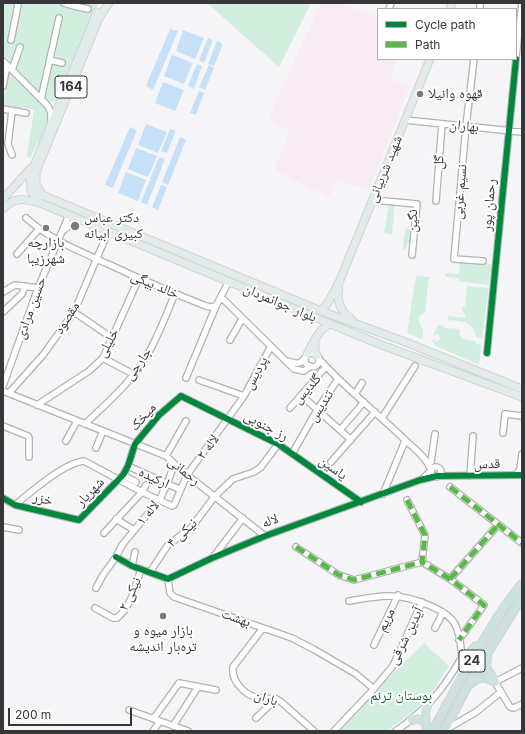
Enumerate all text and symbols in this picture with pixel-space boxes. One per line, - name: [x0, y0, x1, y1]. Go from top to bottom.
- legend: [377, 8, 517, 60]
- text: Cycle path: [415, 17, 476, 32]
- text: Path: [415, 37, 440, 52]
- road number: 164: [55, 76, 87, 98]
- place label: قهوه وانیلا: [428, 86, 483, 102]
- marker: قهوه وانیلا: [415, 89, 425, 99]
- street label: بهاران: [448, 116, 480, 136]
- street label: شهید شربیانی: [364, 133, 406, 205]
- street label: گل: [430, 154, 448, 170]
- street label: نسیم غربی: [449, 164, 471, 220]
- street label: رحمان پور: [478, 178, 500, 232]
- street label: نگین: [405, 209, 421, 233]
- place label: دکتر عباس کبیری ابیانه: [84, 210, 143, 242]
- marker: دکتر عباس کبیری ابیانه: [69, 220, 81, 232]
- marker: بازارچه شهرزیبا: [41, 223, 51, 233]
- place label: بازارچه شهرزیبا: [27, 235, 65, 268]
- street label: خالد بیگی: [128, 267, 182, 303]
- street label: حسین مرادی: [12, 275, 50, 341]
- street label: بلوار جوانمردان: [241, 280, 319, 326]
- street label: مقصود: [51, 299, 83, 337]
- street label: خلیلی: [93, 326, 123, 360]
- street label: جارچی: [121, 344, 155, 384]
- street label: پردیس: [240, 353, 272, 393]
- street label: گلدیس: [289, 370, 325, 408]
- street label: تندیس: [305, 387, 337, 425]
- street label: میخک: [126, 400, 160, 434]
- street label: رز جنوبی: [241, 407, 291, 445]
- street label: لاله ۲: [193, 431, 223, 463]
- street label: یاسین: [316, 452, 350, 484]
- street label: رحمانی: [164, 453, 204, 489]
- street label: قدس: [474, 455, 500, 473]
- street label: ارکیده: [136, 464, 172, 492]
- street label: شهریار: [72, 474, 108, 510]
- street label: خزر: [31, 488, 55, 510]
- street label: لاله ۱: [133, 497, 163, 529]
- street label: لاله: [259, 510, 281, 532]
- street label: نیکی ۴: [163, 515, 201, 551]
- street label: نیکی ۲: [115, 575, 145, 613]
- street label: آیدین شرقی: [385, 604, 427, 668]
- street label: بهشت: [219, 605, 253, 631]
- street label: مریم: [373, 605, 399, 635]
- marker: بازار میوه و تره‌بار اندیشه: [158, 611, 168, 621]
- place label: بازار میوه و تره‌بار اندیشه: [129, 623, 197, 656]
- road number: 24: [459, 650, 485, 672]
- street label: باران: [252, 686, 280, 710]
- park label: بوستان ترنم: [370, 688, 432, 704]
- scale bar: [10, 700, 134, 726]
- text: 200 m: [15, 707, 51, 722]

